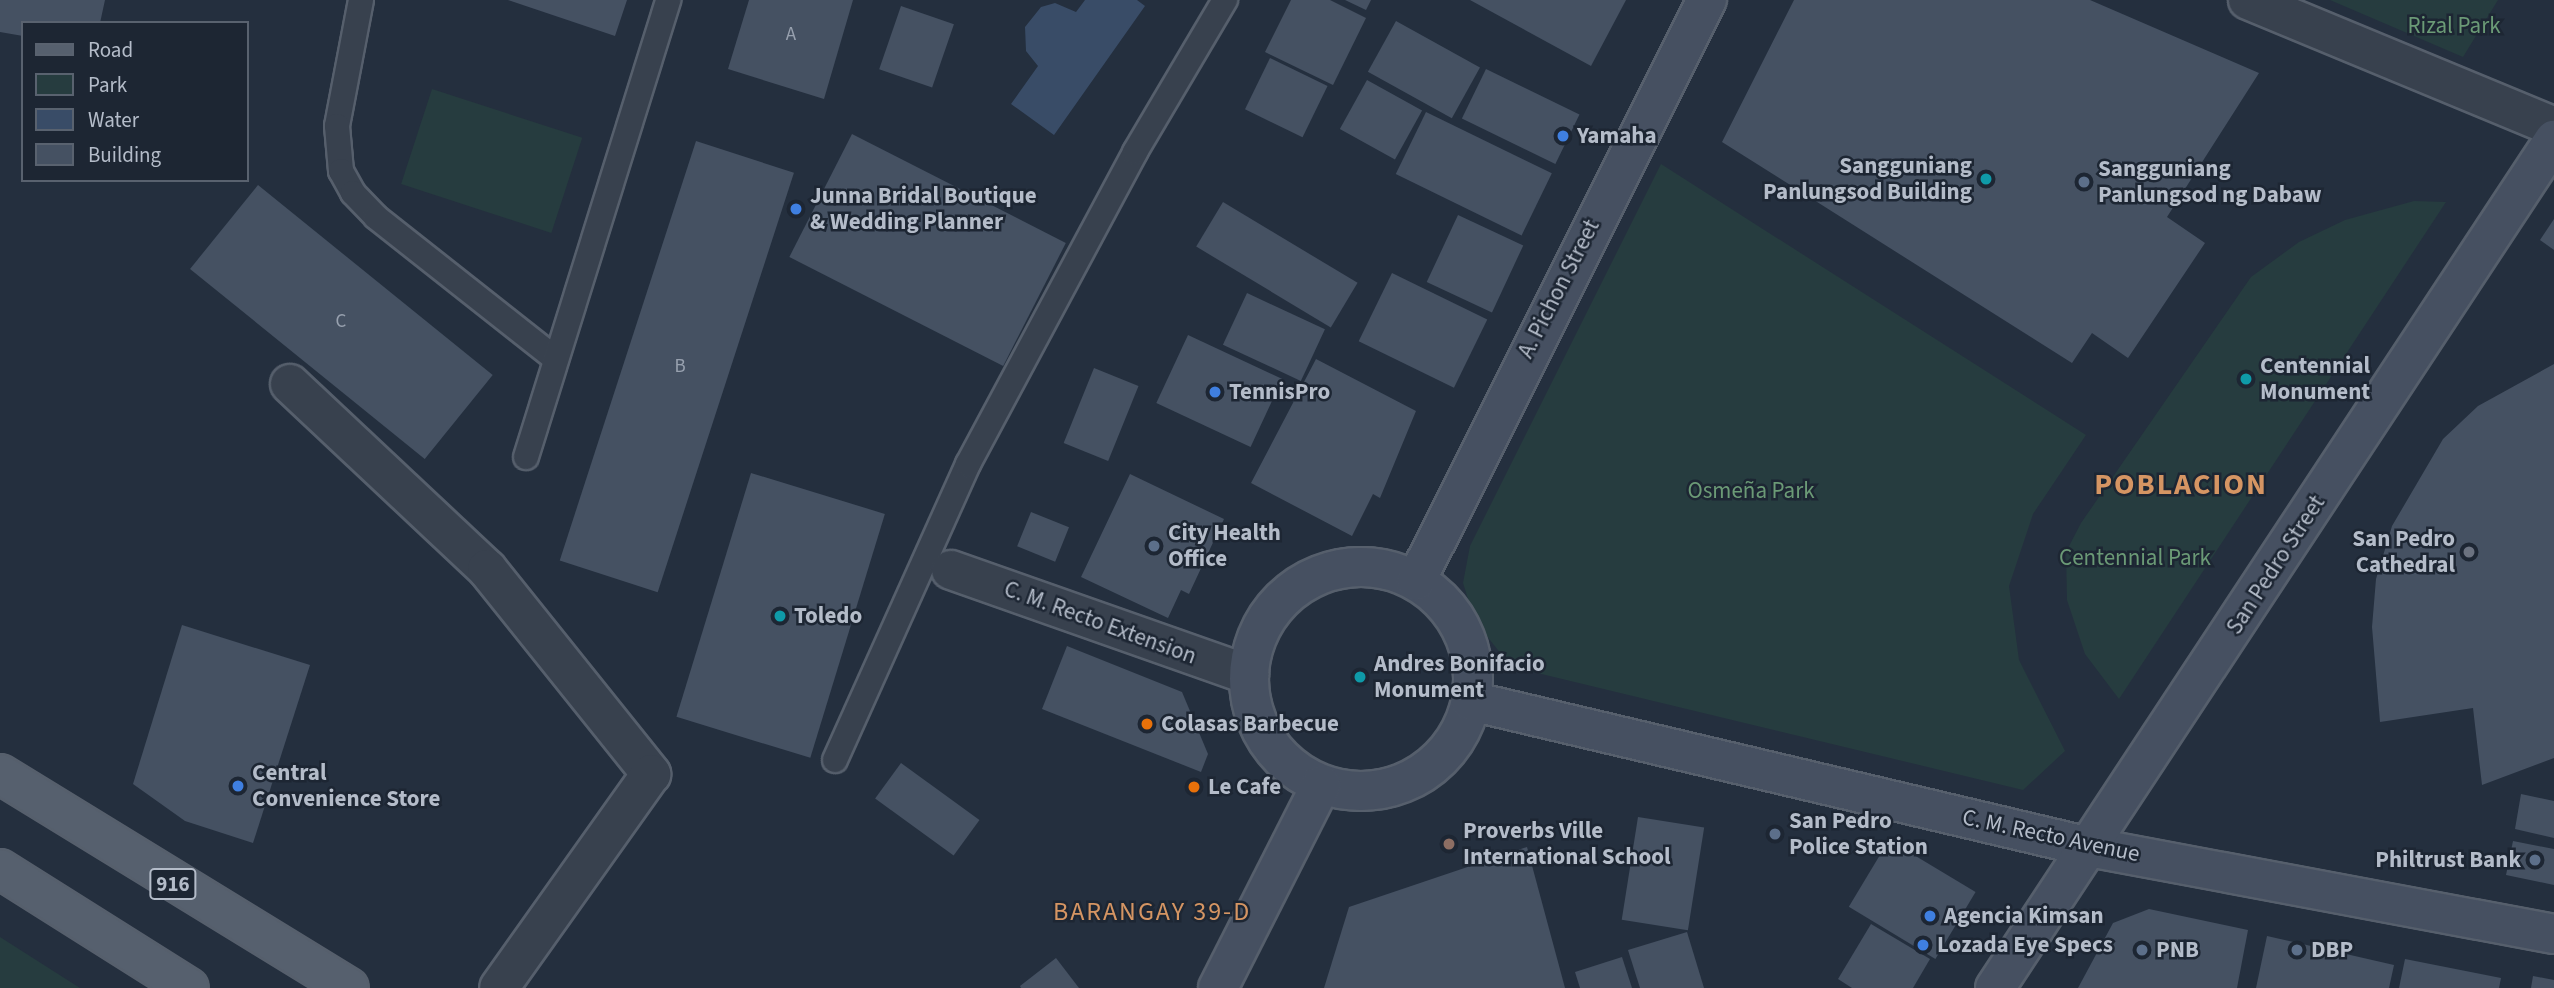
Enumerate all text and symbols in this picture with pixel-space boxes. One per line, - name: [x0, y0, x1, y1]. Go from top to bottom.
- park label: Rizal Park: [2407, 12, 2501, 40]
- legend: [21, 21, 248, 182]
- house number: A: [786, 24, 796, 46]
- text: Road: [88, 35, 133, 65]
- text: Park: [88, 70, 127, 100]
- text: Water: [88, 105, 139, 135]
- place label: Yamaha: [1577, 122, 1657, 150]
- marker: Yamaha: [1555, 128, 1571, 144]
- text: Building: [88, 140, 161, 170]
- place label: Sangguniang Panlungsod Building: [1763, 152, 1972, 206]
- place label: Sangguniang Panlungsod ng Dabaw: [2098, 155, 2322, 209]
- marker: Sangguniang Panlungsod Building: [1978, 171, 1994, 187]
- marker: Sangguniang Panlungsod ng Dabaw: [2076, 174, 2092, 190]
- place label: Junna Bridal Boutique & Wedding Planner: [810, 182, 1037, 236]
- marker: Junna Bridal Boutique & Wedding Planner: [788, 201, 804, 217]
- street label: A. Pichon Street: [1512, 215, 1606, 363]
- house number: C: [336, 311, 346, 333]
- place label: Centennial Monument: [2260, 352, 2370, 406]
- house number: B: [674, 356, 686, 378]
- marker: Centennial Monument: [2238, 371, 2254, 387]
- place label: TennisPro: [1229, 378, 1330, 406]
- marker: TennisPro: [1207, 384, 1223, 400]
- district label: POBLACION: [2095, 467, 2267, 503]
- park label: Osmeña Park: [1687, 477, 1815, 505]
- street label: San Pedro Street: [2221, 490, 2331, 640]
- place label: City Health Office: [1168, 519, 1281, 573]
- place label: San Pedro Cathedral: [2352, 525, 2455, 579]
- marker: City Health Office: [1146, 538, 1162, 554]
- park label: Centennial Park: [2059, 544, 2211, 572]
- marker: San Pedro Cathedral: [2461, 544, 2477, 560]
- street label: C. M. Recto Extension: [1000, 575, 1200, 671]
- place label: Toledo: [794, 602, 862, 630]
- marker: Toledo: [772, 608, 788, 624]
- place label: Andres Bonifacio Monument: [1374, 650, 1545, 704]
- marker: Andres Bonifacio Monument: [1352, 669, 1368, 685]
- place label: Colasas Barbecue: [1161, 710, 1339, 738]
- marker: Colasas Barbecue: [1139, 716, 1155, 732]
- place label: Central Convenience Store: [252, 759, 440, 813]
- place label: Le Cafe: [1208, 773, 1281, 801]
- marker: Central Convenience Store: [230, 778, 246, 794]
- marker: Le Cafe: [1186, 779, 1202, 795]
- street label: C. M. Recto Avenue: [1960, 804, 2142, 868]
- place label: San Pedro Police Station: [1789, 807, 1928, 861]
- place label: Proverbs Ville International School: [1463, 817, 1671, 871]
- marker: San Pedro Police Station: [1767, 826, 1783, 842]
- marker: Proverbs Ville International School: [1441, 836, 1457, 852]
- place label: Philtrust Bank: [2375, 846, 2521, 874]
- marker: Philtrust Bank: [2527, 852, 2543, 868]
- road number: 916: [148, 866, 198, 902]
- district label: BARANGAY 39-D: [1055, 896, 1249, 928]
- place label: Agencia Kimsan: [1944, 902, 2104, 930]
- marker: Agencia Kimsan: [1922, 908, 1938, 924]
- place label: Lozada Eye Specs: [1937, 931, 2113, 959]
- place label: PNB: [2156, 936, 2199, 964]
- place label: DBP: [2311, 936, 2353, 964]
- marker: Lozada Eye Specs: [1915, 937, 1931, 953]
- marker: PNB: [2134, 942, 2150, 958]
- marker: DBP: [2289, 942, 2305, 958]

